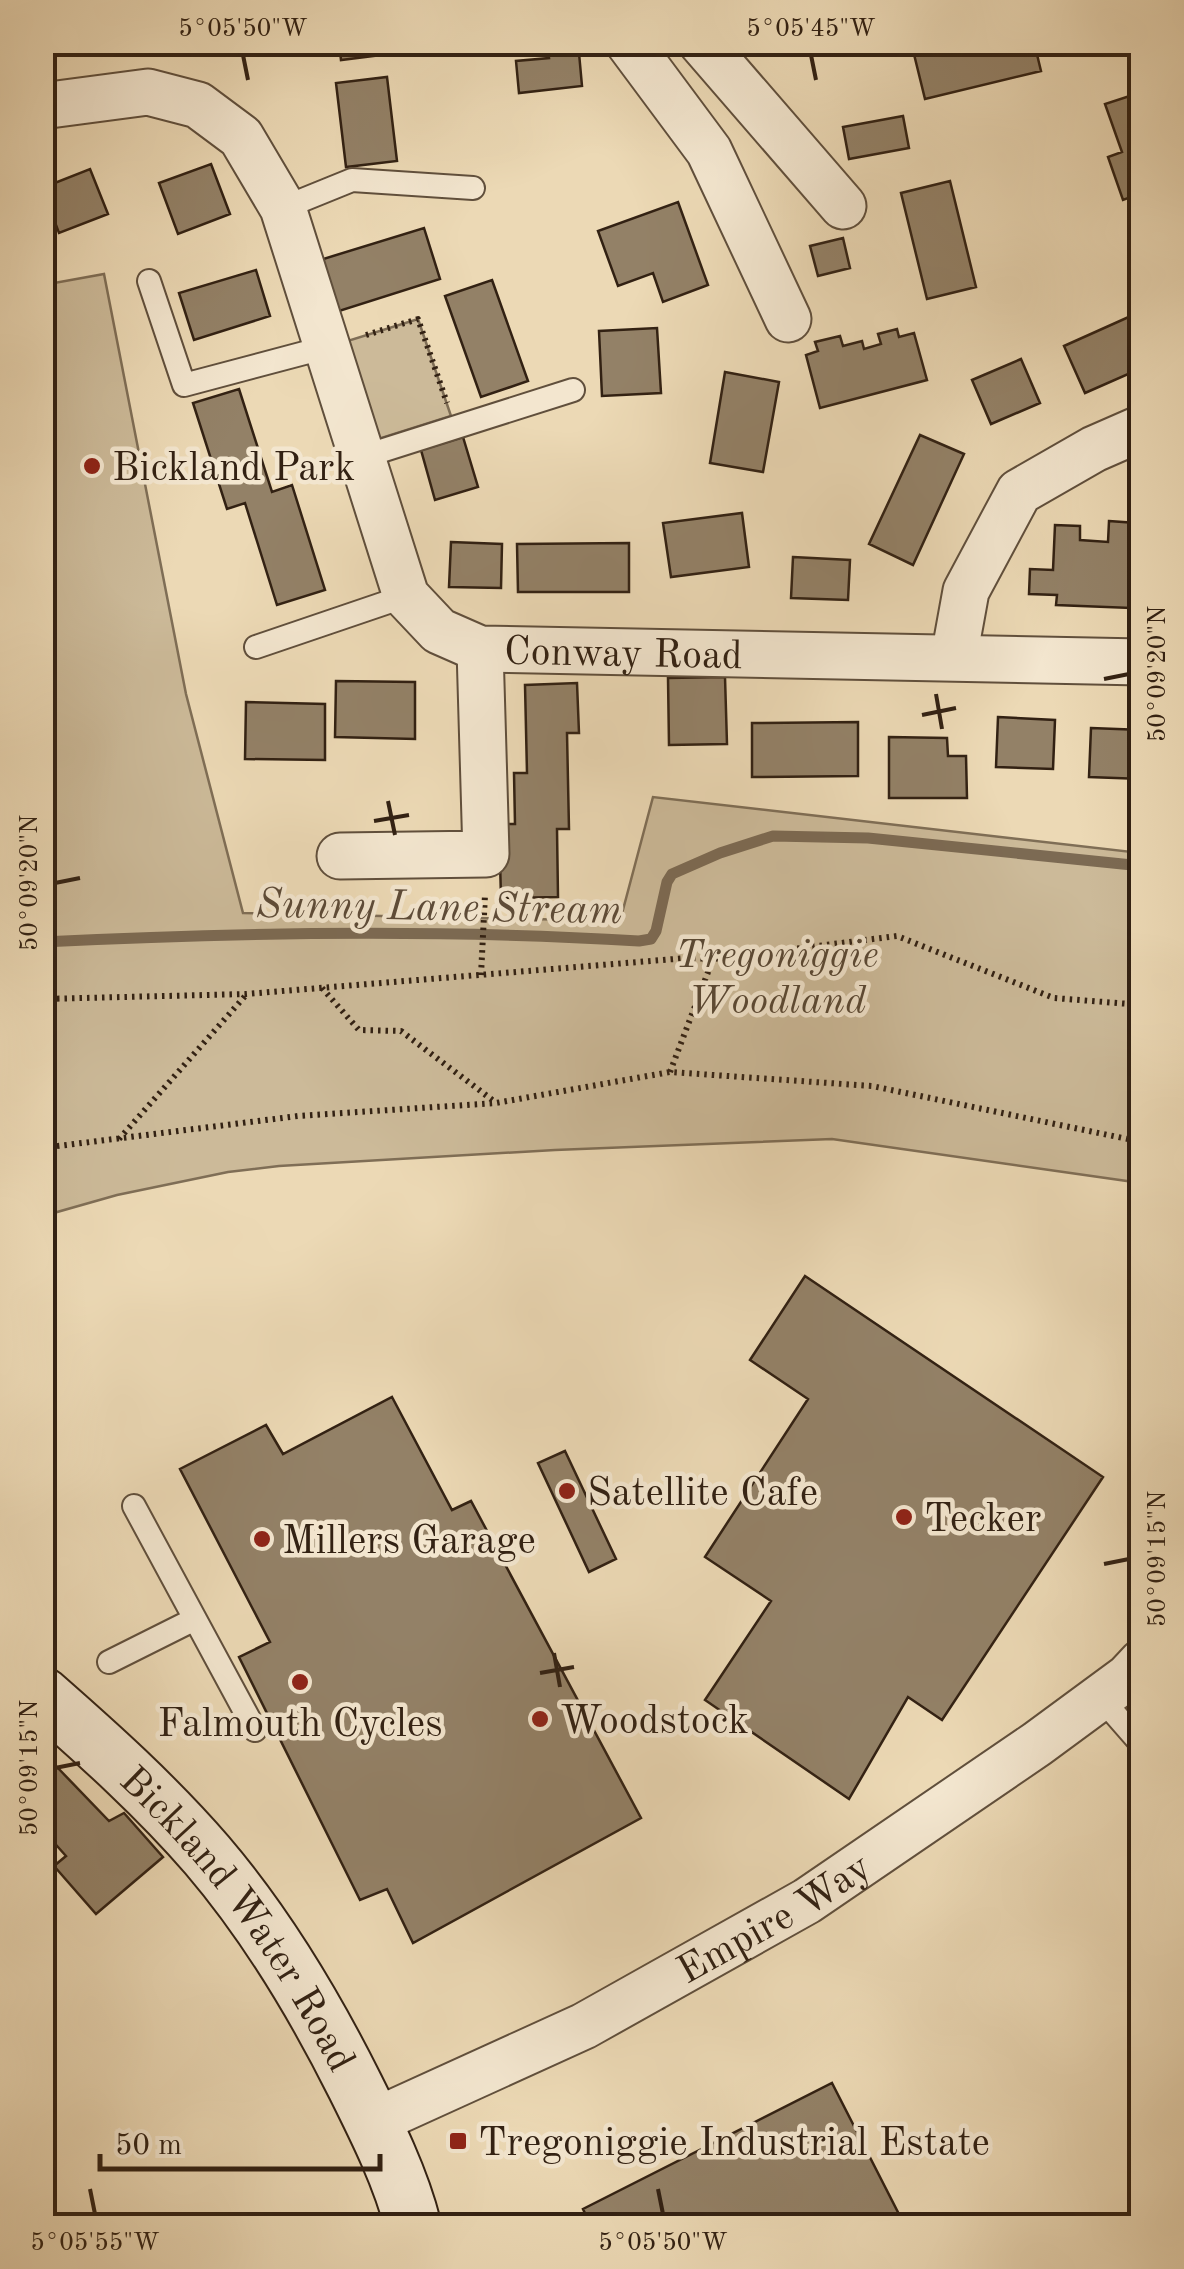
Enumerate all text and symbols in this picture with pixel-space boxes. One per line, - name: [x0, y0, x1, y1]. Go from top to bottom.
- text: 5°05'50"W: [178, 17, 308, 42]
- text: 5°05'45"W: [746, 17, 876, 42]
- place label: Bickland Park: [112, 450, 355, 490]
- marker: Bickland Park: [81, 455, 103, 477]
- text: 50°09'20"N: [1146, 606, 1171, 742]
- street label: Conway Road: [504, 633, 743, 678]
- text: 50°09'20"N: [18, 815, 43, 951]
- water label: Sunny Lane Stream: [255, 885, 623, 933]
- park label: Tregoniggie Woodland: [675, 937, 879, 1023]
- place label: Satellite Cafe: [587, 1475, 818, 1515]
- marker: Satellite Cafe: [556, 1480, 578, 1502]
- text: 50°09'15"N: [1146, 1491, 1171, 1627]
- place label: Tecker: [924, 1501, 1041, 1541]
- marker: Tecker: [893, 1506, 915, 1528]
- place label: Millers Garage: [282, 1523, 536, 1563]
- marker: Millers Garage: [251, 1528, 273, 1550]
- marker: Falmouth Cycles: [289, 1671, 311, 1693]
- text: 50°09'15"N: [18, 1700, 43, 1836]
- place label: Woodstock: [560, 1703, 749, 1743]
- place label: Falmouth Cycles: [157, 1706, 443, 1746]
- marker: Woodstock: [529, 1708, 551, 1730]
- street label: Bickland Water Road: [111, 1761, 360, 2079]
- street label: Empire Way: [672, 1848, 879, 1993]
- scale bar: [100, 2109, 380, 2171]
- place label: Tregoniggie Industrial Estate: [478, 2125, 990, 2165]
- marker: Tregoniggie Industrial Estate: [447, 2130, 469, 2152]
- text: 50 m: [115, 2131, 182, 2161]
- text: 5°05'55"W: [30, 2231, 160, 2256]
- text: 5°05'50"W: [598, 2231, 728, 2256]

